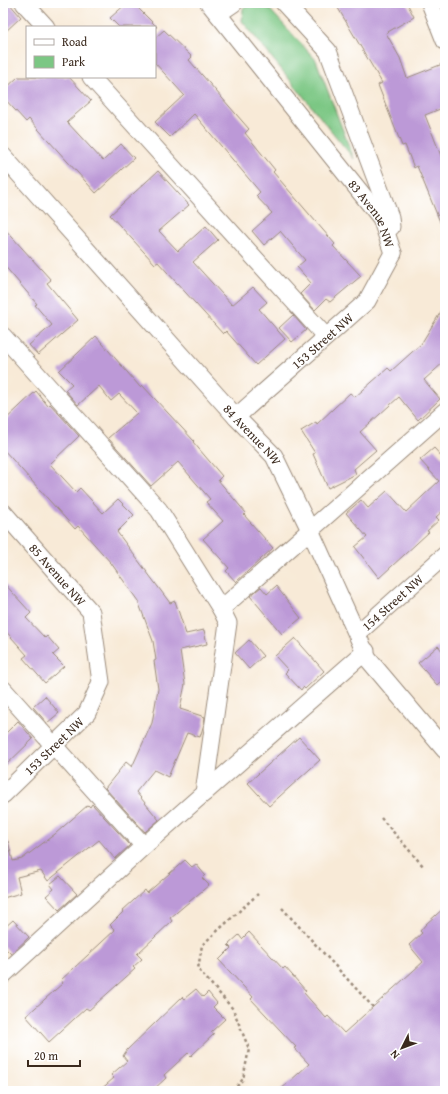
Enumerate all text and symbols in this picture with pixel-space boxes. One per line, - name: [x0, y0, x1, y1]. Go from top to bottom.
- legend: [26, 26, 156, 78]
- text: Road: [62, 33, 88, 50]
- text: Park: [62, 53, 86, 70]
- street label: 83 Avenue NW: [344, 175, 400, 250]
- street label: 153 Street NW: [287, 308, 357, 373]
- street label: 84 Avenue NW: [219, 400, 286, 468]
- street label: 85 Avenue NW: [25, 539, 91, 610]
- street label: 154 Street NW: [357, 570, 427, 635]
- street label: 153 Street NW: [20, 712, 88, 780]
- north arrow: [382, 1028, 422, 1068]
- scale bar: [28, 1042, 80, 1068]
- text: N: [386, 1046, 403, 1063]
- text: 20 m: [34, 1047, 58, 1064]

